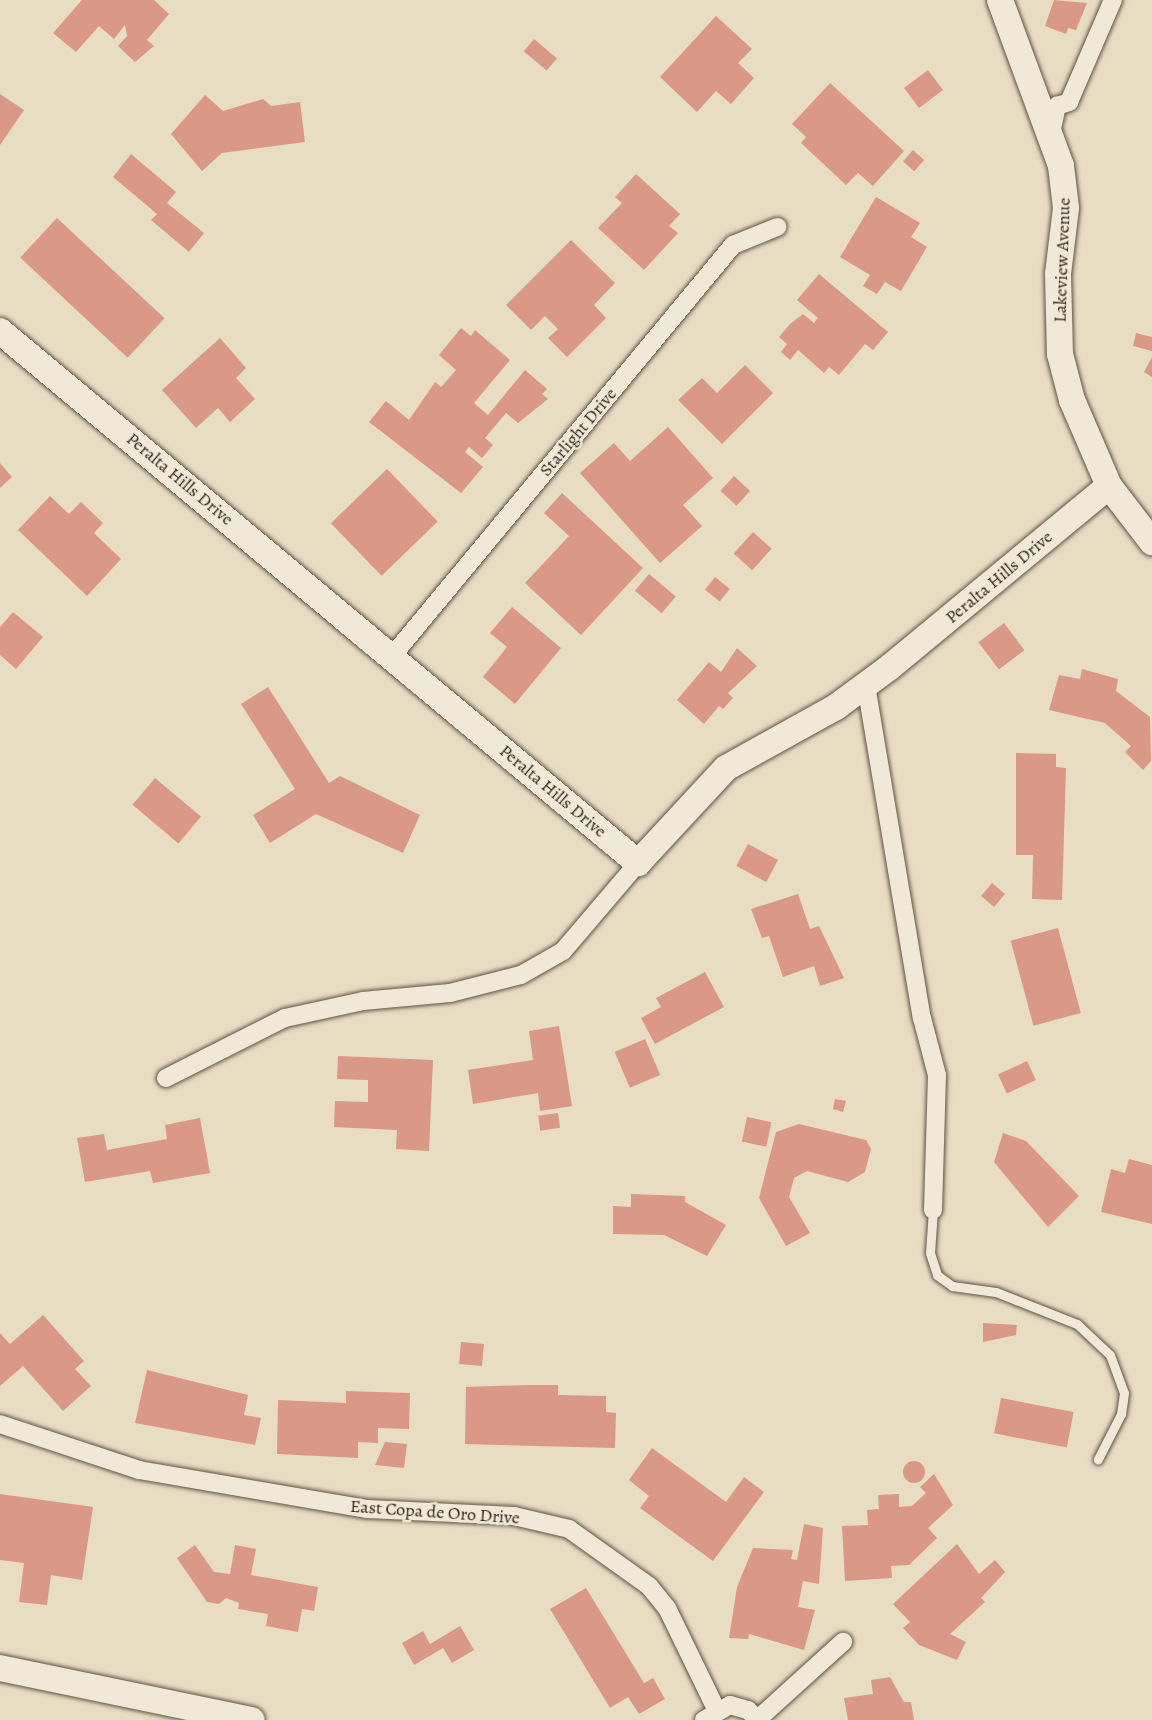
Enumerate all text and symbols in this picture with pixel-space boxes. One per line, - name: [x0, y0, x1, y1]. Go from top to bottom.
- street label: Lakeview Avenue: [1049, 197, 1075, 323]
- street label: Starlight Drive: [535, 383, 621, 481]
- street label: Peralta Hills Drive: [122, 428, 238, 530]
- street label: Peralta Hills Drive: [941, 526, 1057, 628]
- street label: Peralta Hills Drive: [495, 740, 611, 842]
- street label: East Copa de Oro Drive: [349, 1495, 521, 1529]

